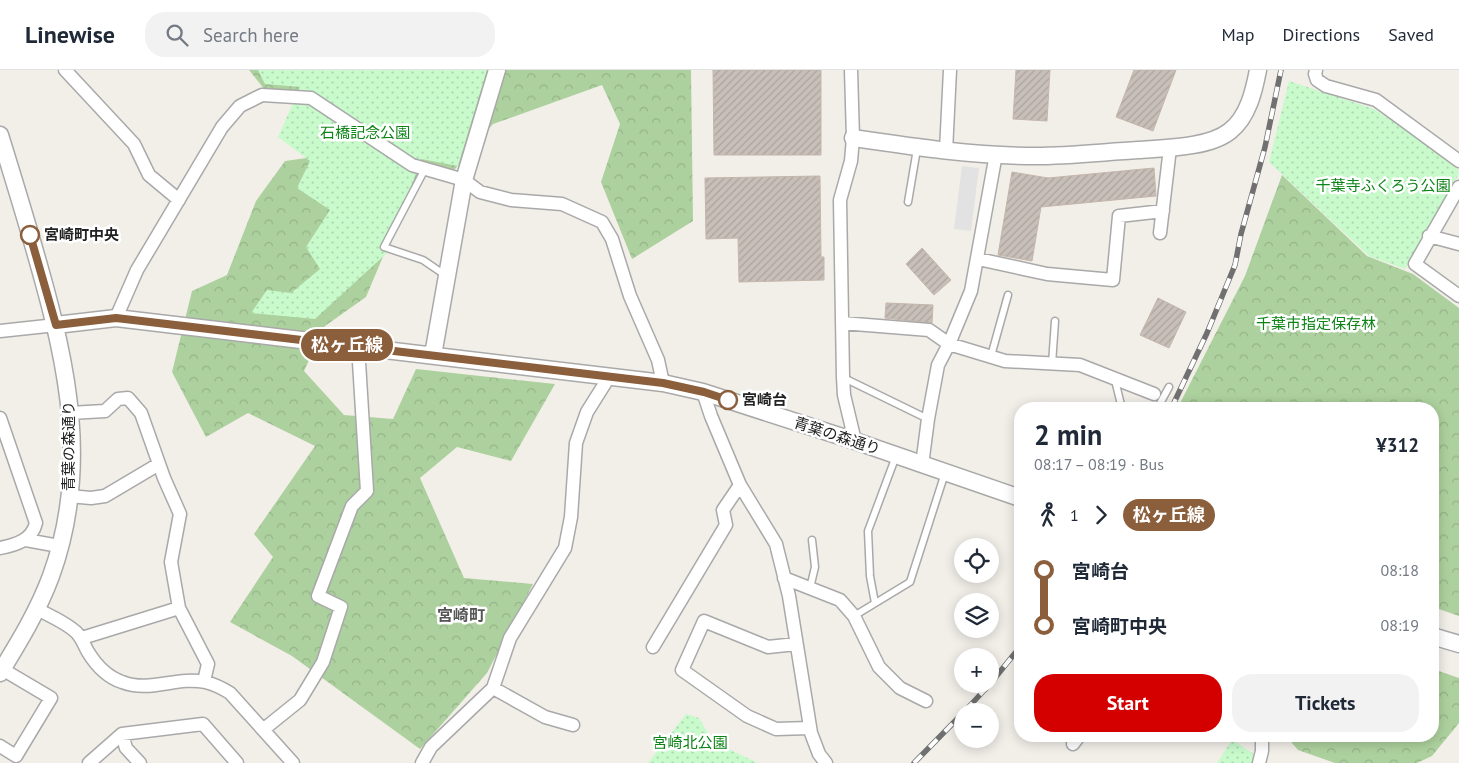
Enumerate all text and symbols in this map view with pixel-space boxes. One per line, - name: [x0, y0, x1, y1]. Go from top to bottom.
- search box: [145, 12, 495, 57]
- text: Linewise: [25, 19, 115, 50]
- icon: search: [163, 21, 191, 49]
- text: Search here: [203, 23, 299, 47]
- text: Map: [1222, 23, 1254, 46]
- text: Directions: [1282, 23, 1360, 46]
- text: Saved: [1388, 23, 1434, 46]
- park label: 石橋記念公園: [320, 123, 410, 142]
- park label: 千葉寺ふくろう公園: [1315, 176, 1451, 195]
- marker: 宮崎町中央: [20, 225, 40, 245]
- place label: 宮崎町中央: [44, 225, 119, 244]
- park label: 千葉市指定保存林: [1256, 314, 1376, 333]
- line badge: 松ヶ丘線: [312, 329, 382, 361]
- text: 松ヶ丘線: [311, 333, 383, 356]
- marker: 宮崎台: [718, 390, 738, 410]
- place label: 宮崎台: [742, 390, 787, 409]
- street label: 青葉の森通り: [59, 401, 78, 491]
- street label: 青葉の森通り: [791, 413, 883, 458]
- text: 2 min: [1034, 416, 1102, 453]
- text: ¥312: [1376, 433, 1419, 457]
- text: 08:17 – 08:19 · Bus: [1034, 454, 1164, 474]
- icon: walk: [1034, 501, 1062, 529]
- icon: forward: [1087, 501, 1115, 529]
- text: 松ヶ丘線: [1133, 503, 1205, 526]
- text: 1: [1070, 505, 1079, 525]
- map controls: [954, 538, 999, 748]
- button: locate: [954, 538, 999, 583]
- text: 宮崎台: [1072, 559, 1129, 583]
- text: 08:18: [1381, 560, 1419, 580]
- button: layers: [954, 593, 999, 638]
- district label: 宮崎町: [437, 605, 485, 625]
- text: 宮崎町中央: [1072, 614, 1167, 638]
- text: 08:19: [1381, 615, 1419, 635]
- button: +: [954, 648, 999, 693]
- button: Start: [1034, 674, 1222, 732]
- button: Tickets: [1232, 674, 1419, 732]
- button: −: [954, 703, 999, 748]
- park label: 宮崎北公園: [652, 733, 728, 752]

